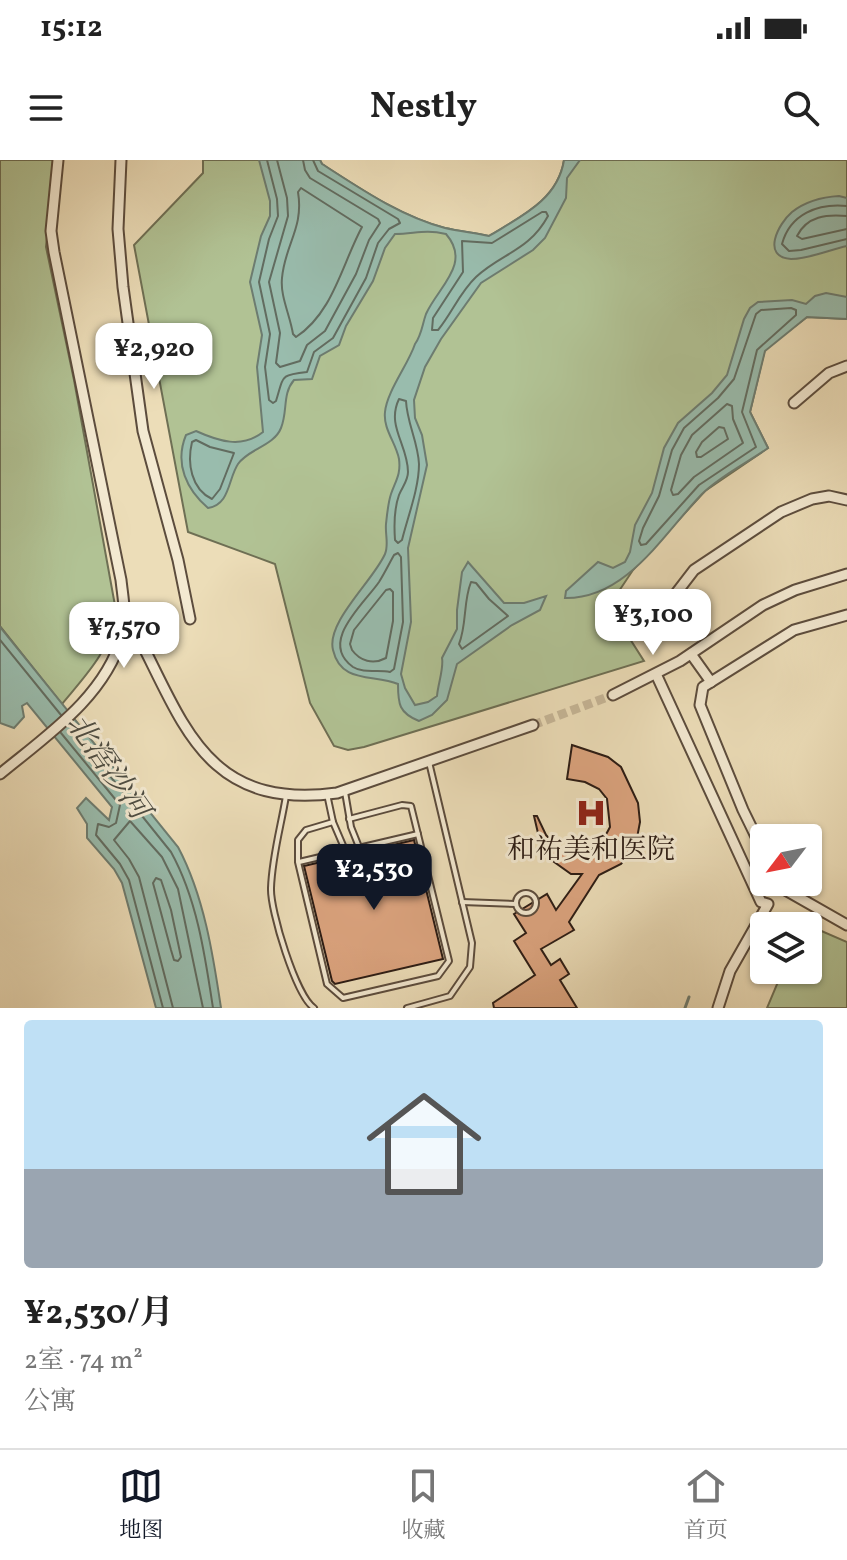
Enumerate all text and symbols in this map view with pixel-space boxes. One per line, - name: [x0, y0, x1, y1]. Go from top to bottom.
- text: 15:12: [40, 7, 103, 49]
- text: Nestly: [370, 83, 477, 133]
- icon: menu: [24, 86, 68, 130]
- icon: search: [779, 86, 823, 130]
- pin: ¥2,920: [89, 323, 219, 391]
- text: ¥2,920: [113, 331, 195, 367]
- pin: ¥3,100: [588, 589, 718, 657]
- text: ¥3,100: [613, 597, 693, 633]
- pin: ¥7,570: [59, 602, 189, 670]
- text: ¥7,570: [87, 610, 161, 646]
- water label: 北滘沙河: [55, 706, 161, 832]
- hospital icon: 和祐美和医院: [574, 796, 608, 830]
- north arrow: [750, 824, 822, 896]
- map controls: [750, 824, 822, 984]
- place label: 和祐美和医院: [507, 831, 675, 870]
- pin: ¥2,530: [309, 844, 439, 912]
- text: ¥2,530: [335, 852, 413, 888]
- button: layers: [750, 912, 822, 984]
- icon: home: [352, 1072, 496, 1216]
- text: ¥2,530/月: [24, 1291, 174, 1338]
- text: 2室 · 74 m²: [24, 1343, 143, 1379]
- text: 公寓: [24, 1384, 76, 1420]
- tab: 地图: [119, 1464, 163, 1547]
- tab: 收藏: [401, 1464, 446, 1547]
- tab: 首页: [684, 1464, 728, 1547]

